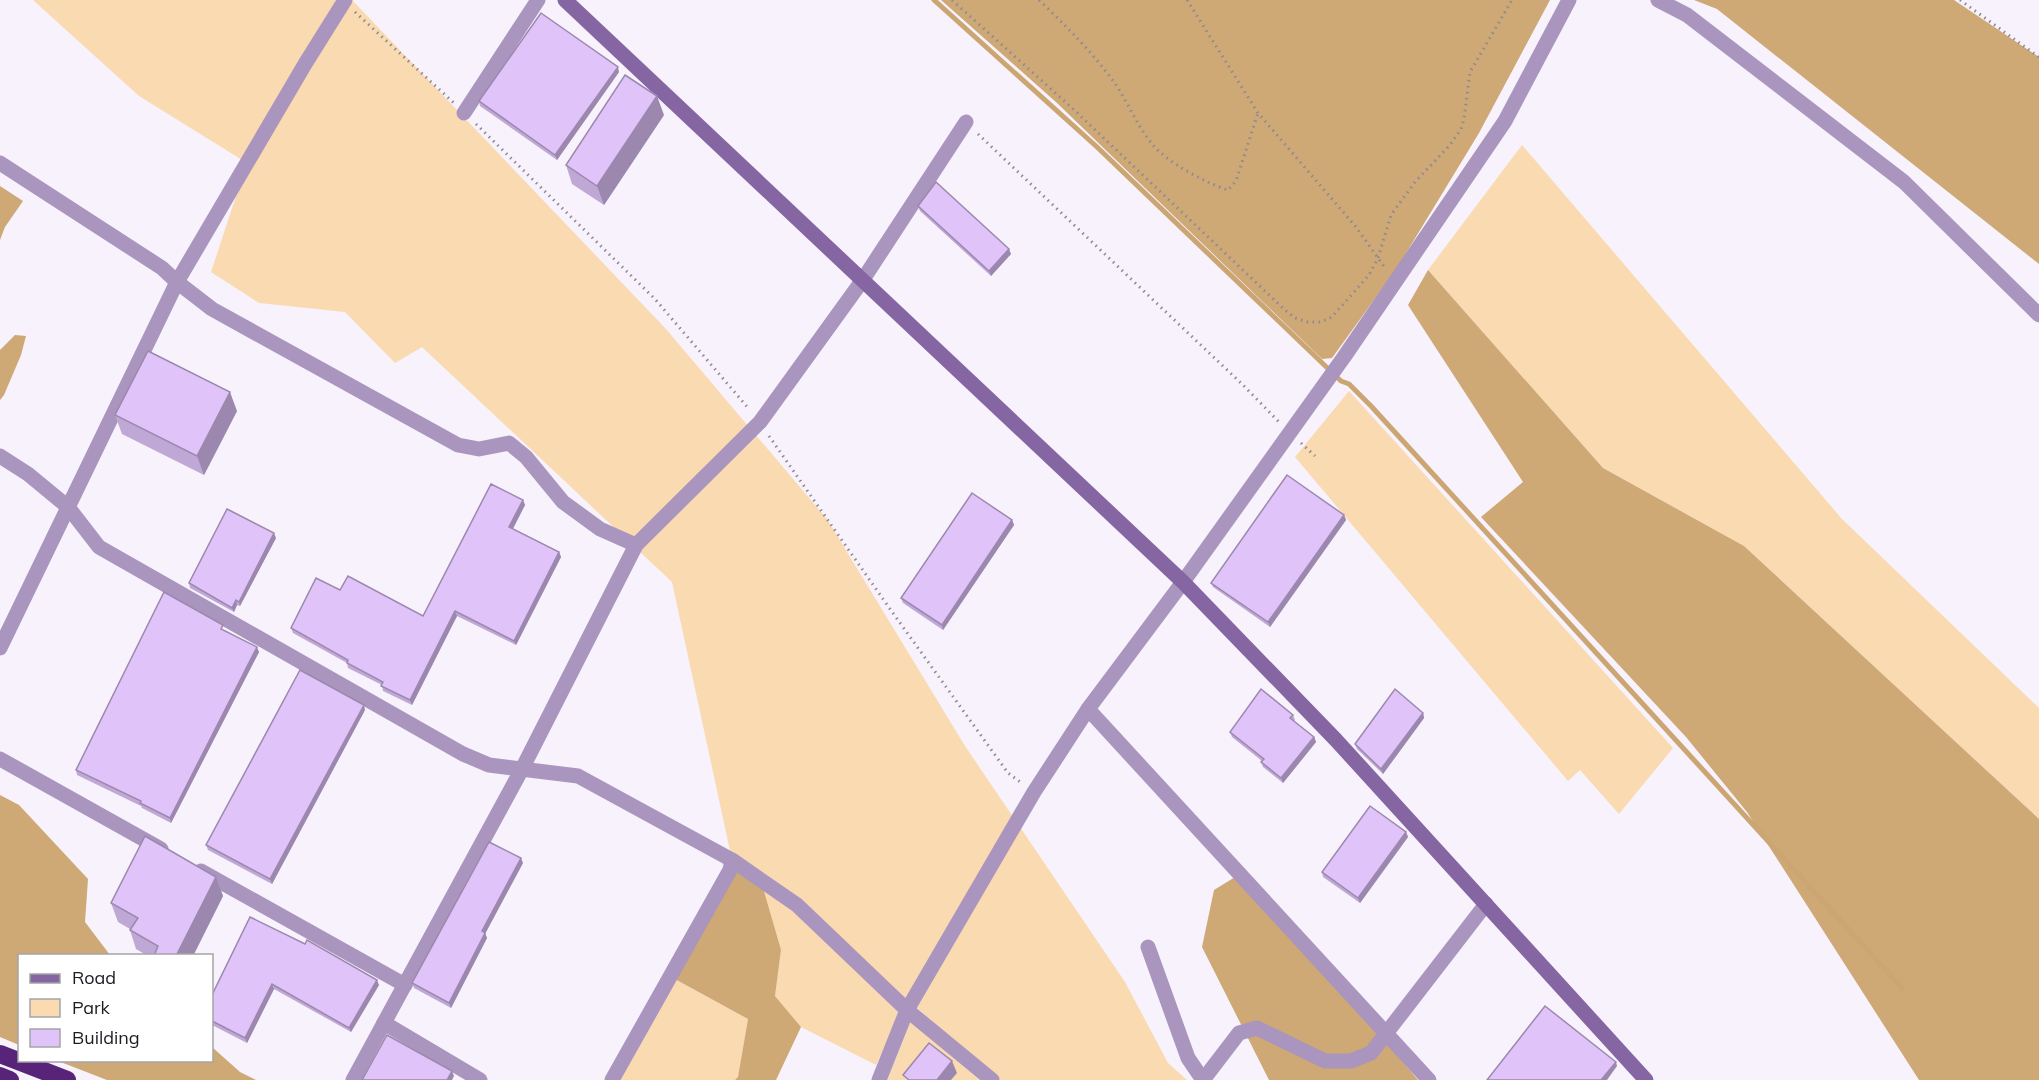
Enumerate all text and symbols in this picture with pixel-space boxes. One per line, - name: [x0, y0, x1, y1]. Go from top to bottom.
- legend: [18, 954, 213, 1062]
- text: Road: [72, 966, 116, 989]
- text: Park: [72, 996, 111, 1019]
- text: Building: [72, 1026, 140, 1049]

